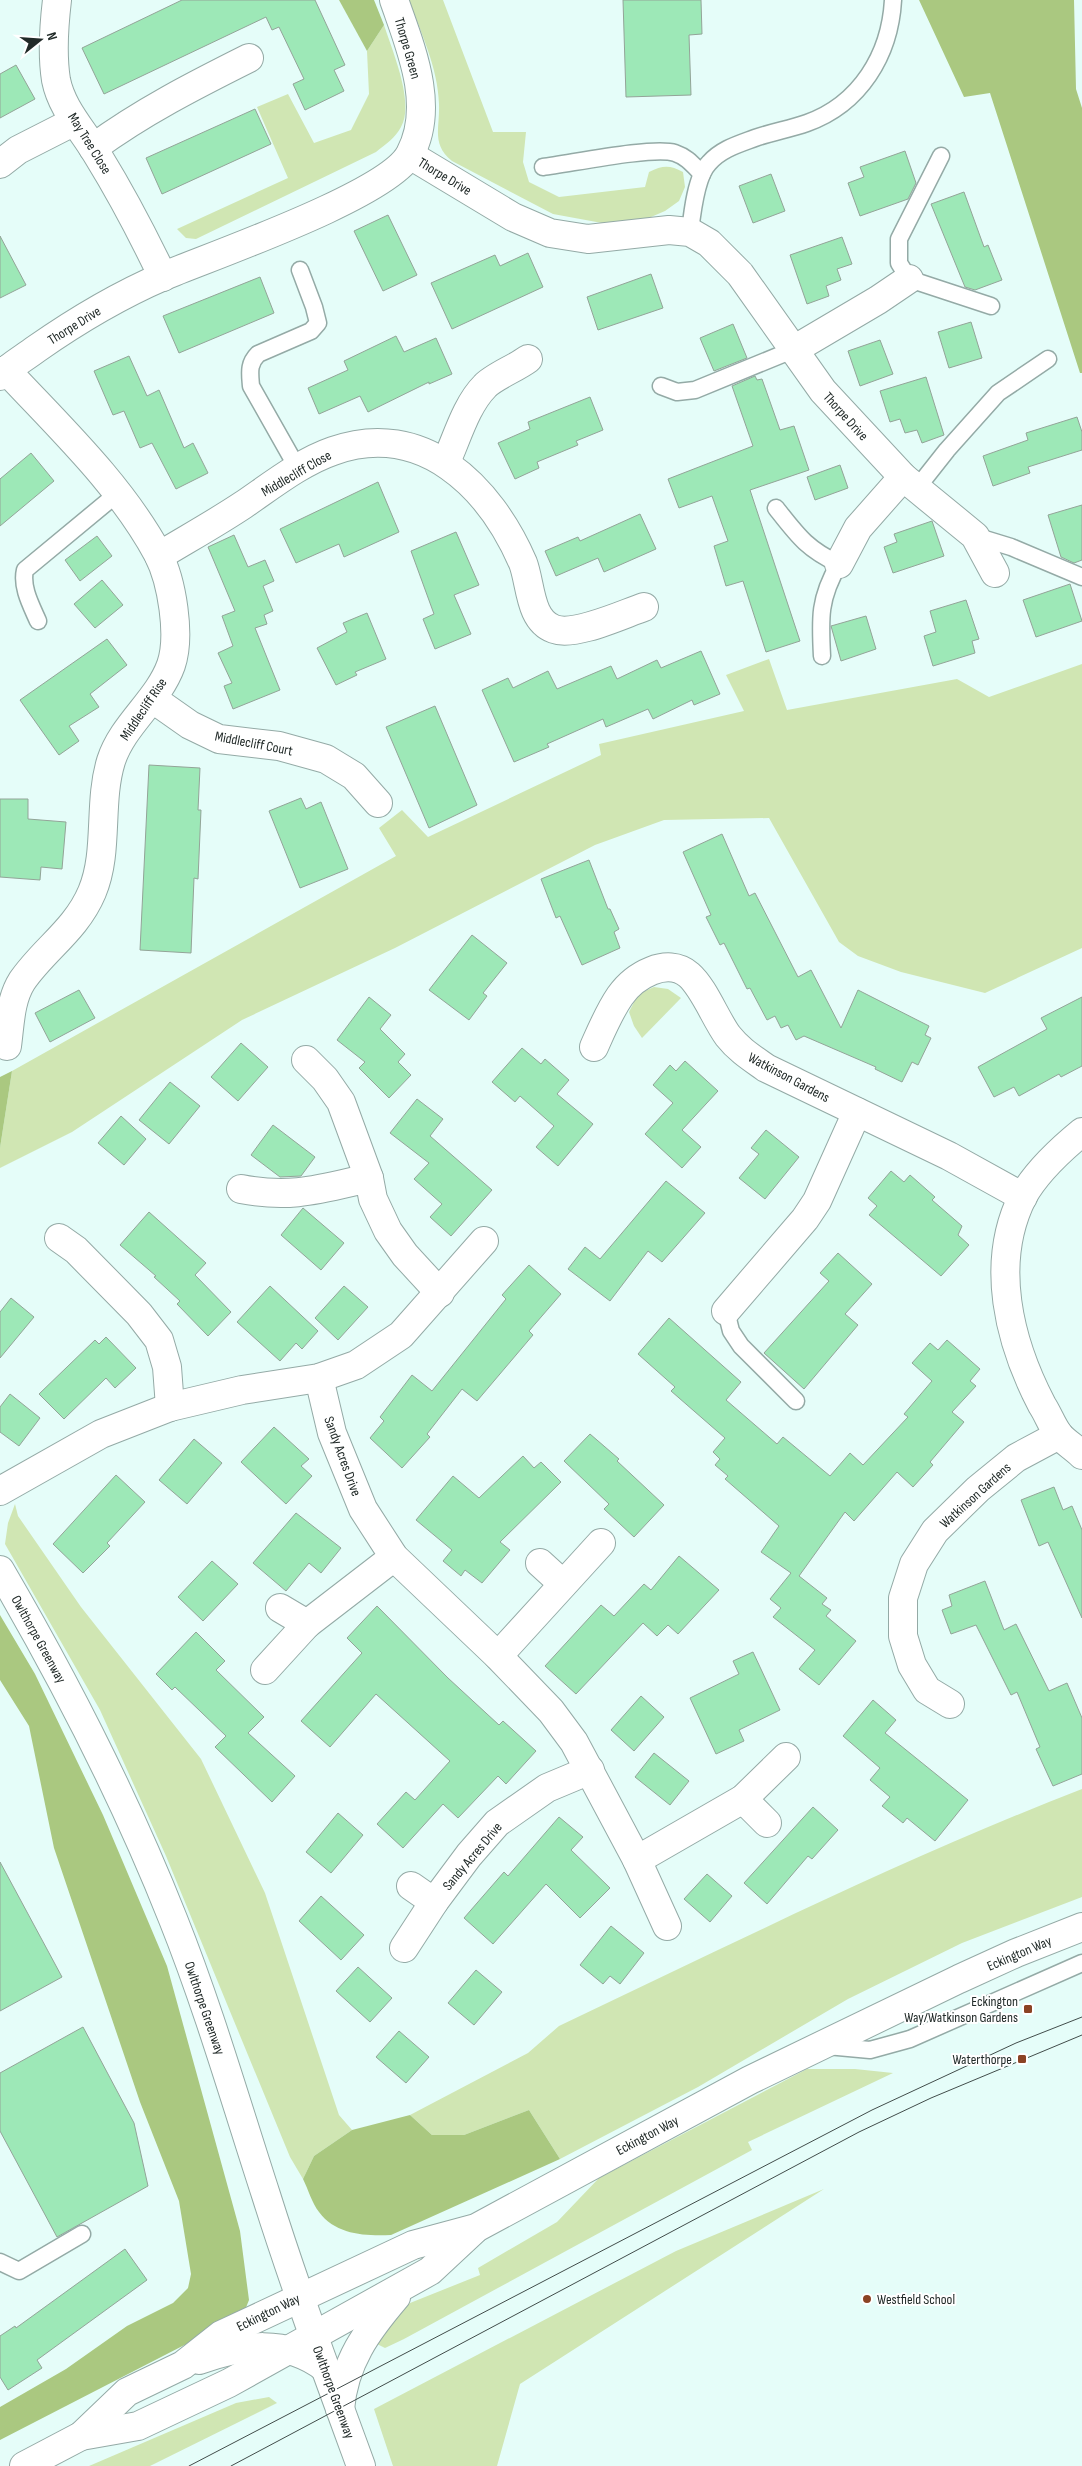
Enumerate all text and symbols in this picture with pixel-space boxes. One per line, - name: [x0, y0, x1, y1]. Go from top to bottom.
- north arrow: [15, 15, 65, 65]
- street label: Thorpe Green: [391, 15, 424, 81]
- text: N: [43, 30, 61, 42]
- street label: May Tree Close: [64, 109, 115, 177]
- street label: Thorpe Drive: [415, 154, 475, 199]
- street label: Thorpe Drive: [45, 302, 104, 348]
- street label: Thorpe Drive: [819, 389, 872, 444]
- street label: Middlecliff Close: [258, 447, 334, 500]
- street label: Middlecliff Rise: [116, 675, 171, 744]
- street label: Middlecliff Court: [214, 728, 294, 759]
- street label: Watkinson Gardens: [745, 1049, 832, 1106]
- street label: Sandy Acres Drive: [320, 1414, 365, 1498]
- street label: Watkinson Gardens: [936, 1459, 1014, 1532]
- street label: Owlthorpe Greenway: [7, 1592, 70, 1687]
- street label: Sandy Acres Drive: [439, 1819, 506, 1894]
- street label: Eckington Way: [984, 1932, 1055, 1975]
- street label: Owlthorpe Greenway: [181, 1959, 229, 2058]
- place label: Eckington Way/Watkinson Gardens: [904, 1993, 1018, 2026]
- marker: Eckington Way/Watkinson Gardens: [1022, 2003, 1034, 2015]
- place label: Waterthorpe: [952, 2051, 1012, 2068]
- marker: Waterthorpe: [1016, 2053, 1028, 2065]
- street label: Eckington Way: [613, 2112, 682, 2159]
- street label: Eckington Way: [234, 2290, 303, 2335]
- place label: Westfield School: [877, 2291, 955, 2308]
- marker: Westfield School: [861, 2293, 873, 2305]
- street label: Owlthorpe Greenway: [309, 2343, 358, 2441]

